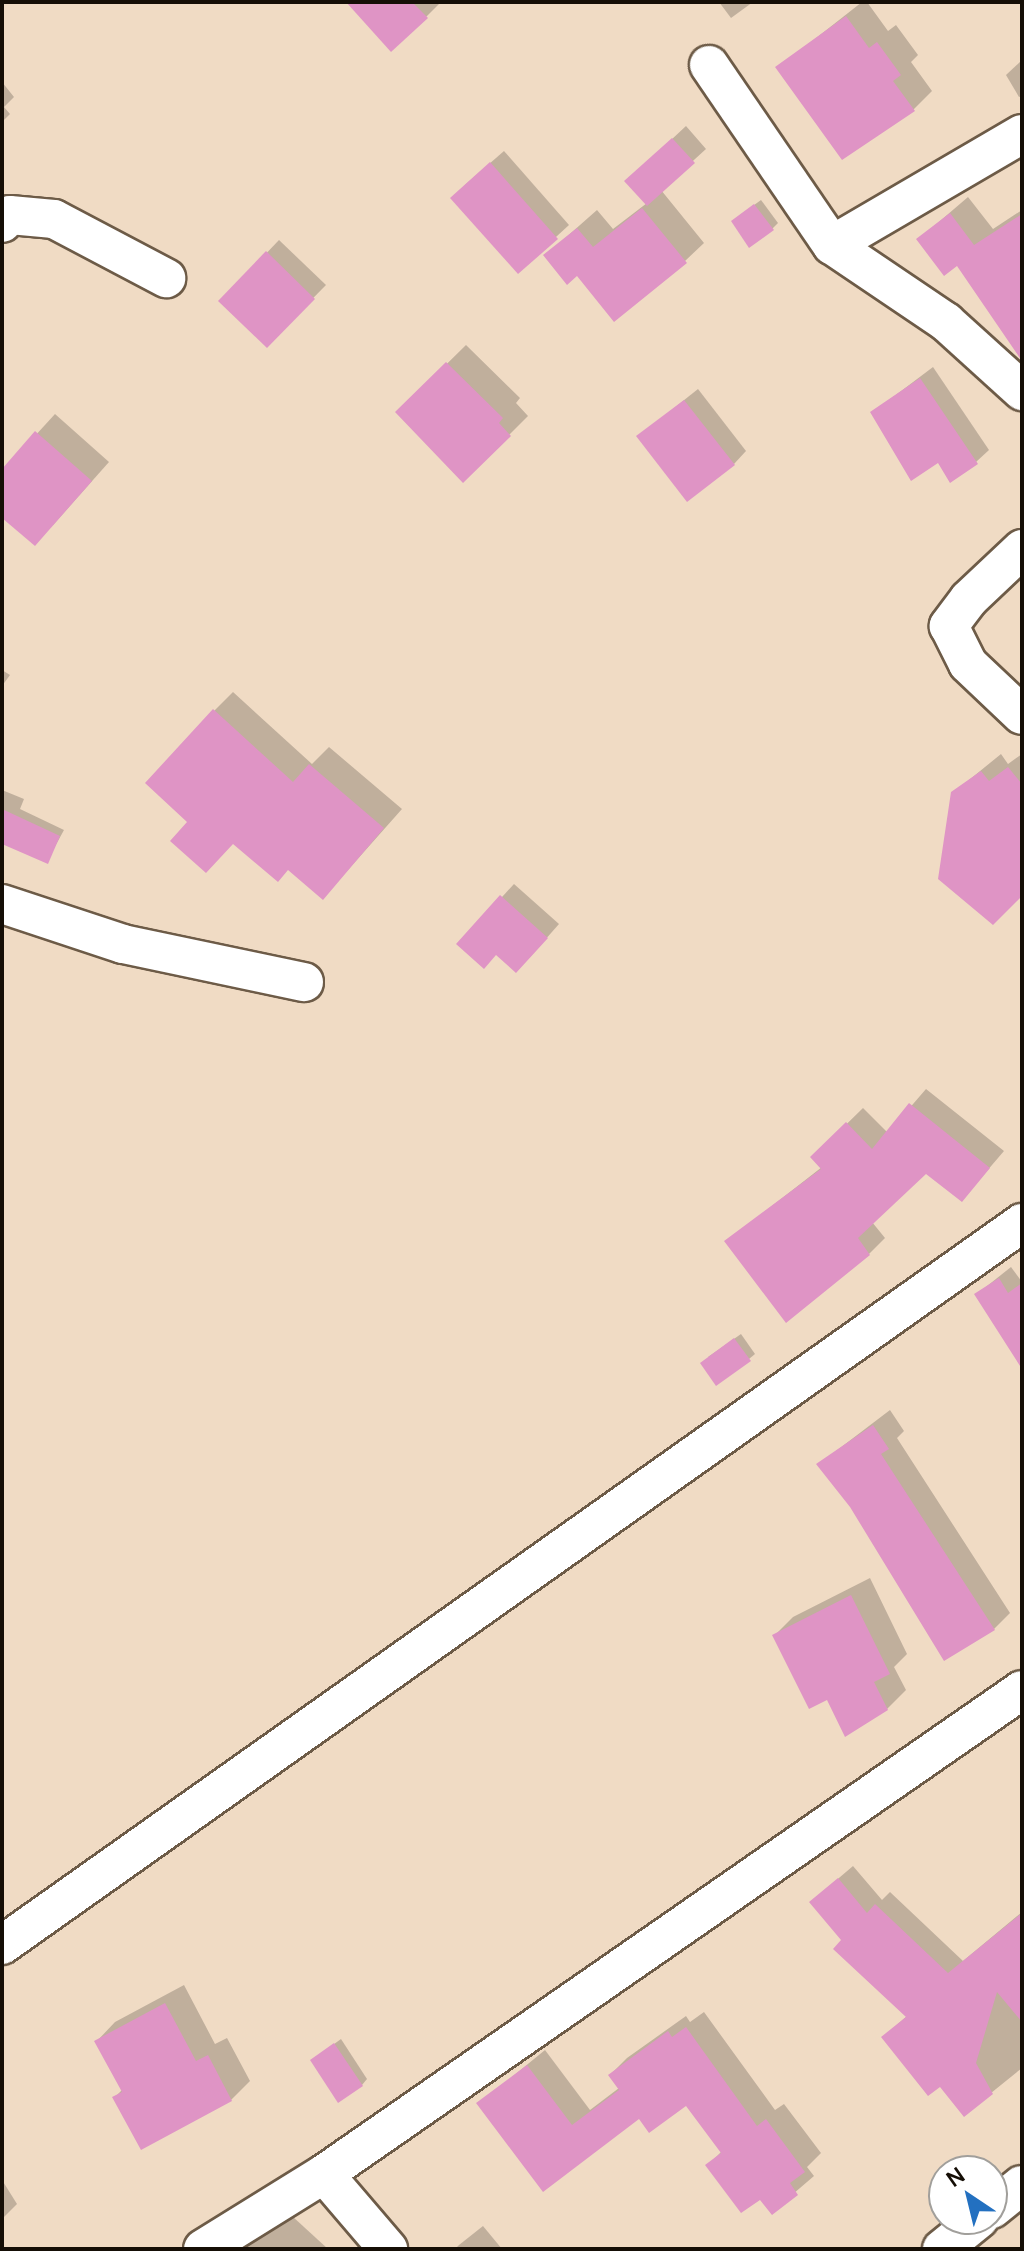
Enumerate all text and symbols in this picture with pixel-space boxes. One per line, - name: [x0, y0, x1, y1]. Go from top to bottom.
- north arrow: [928, 2155, 1008, 2235]
- text: N: [940, 2160, 970, 2194]

